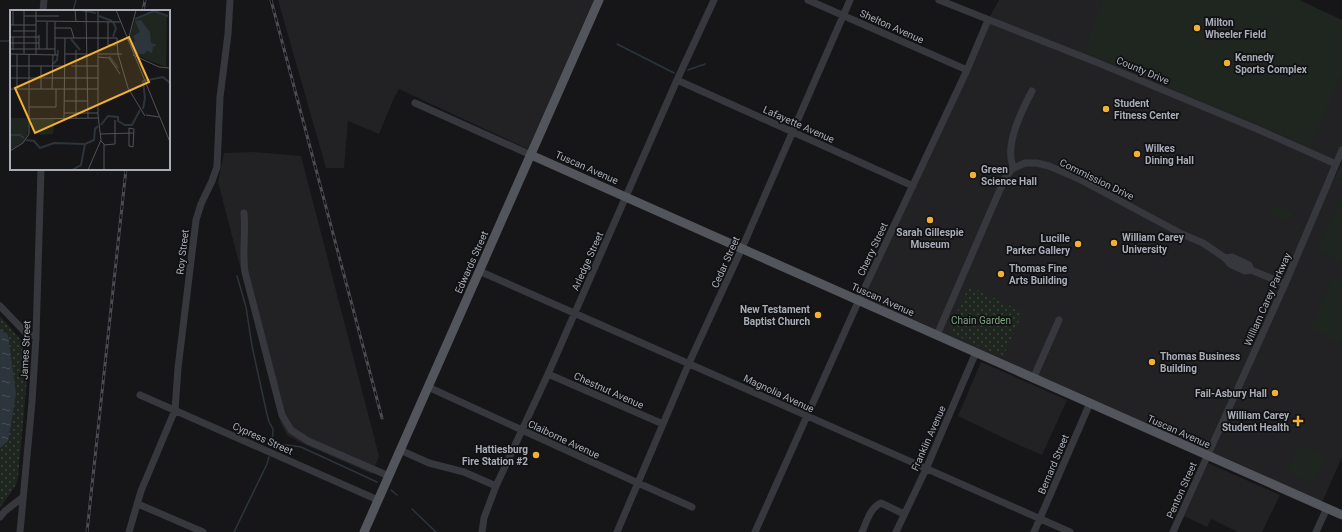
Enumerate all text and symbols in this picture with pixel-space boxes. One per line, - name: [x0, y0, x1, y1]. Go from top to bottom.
- street label: Shelton Avenue: [858, 7, 925, 45]
- inset map: [10, 10, 170, 170]
- place label: Milton Wheeler Field: [1205, 17, 1267, 40]
- marker: Milton Wheeler Field: [1192, 23, 1202, 33]
- place label: Kennedy Sports Complex: [1235, 52, 1308, 75]
- street label: County Drive: [1115, 54, 1171, 87]
- marker: Kennedy Sports Complex: [1222, 58, 1232, 68]
- place label: Student Fitness Center: [1114, 98, 1180, 121]
- street label: Lafayette Avenue: [762, 104, 836, 145]
- marker: Student Fitness Center: [1101, 104, 1111, 114]
- place label: Wilkes Dining Hall: [1145, 143, 1194, 166]
- street label: Tuscan Avenue: [554, 149, 620, 186]
- marker: Wilkes Dining Hall: [1132, 149, 1142, 159]
- street label: Commission Drive: [1058, 157, 1136, 202]
- place label: Green Science Hall: [981, 164, 1037, 187]
- marker: Green Science Hall: [968, 170, 978, 180]
- marker: Sarah Gillespie Museum: [925, 215, 935, 225]
- street label: Cherry Street: [855, 221, 890, 278]
- place label: Sarah Gillespie Museum: [896, 227, 964, 250]
- street label: Roy Street: [174, 229, 191, 275]
- street label: Edwards Street: [453, 229, 490, 295]
- street label: Arledge Street: [570, 230, 605, 292]
- place label: William Carey University: [1122, 232, 1185, 255]
- place label: Lucille Parker Gallery: [1006, 233, 1071, 256]
- street label: Cedar Street: [709, 235, 742, 290]
- marker: William Carey University: [1109, 238, 1119, 248]
- marker: Lucille Parker Gallery: [1073, 239, 1083, 249]
- street label: William Carey Parkway: [1242, 251, 1293, 347]
- place label: Thomas Fine Arts Building: [1009, 263, 1068, 286]
- marker: Thomas Fine Arts Building: [996, 269, 1006, 279]
- street label: Tuscan Avenue: [850, 281, 916, 318]
- place label: New Testament Baptist Church: [740, 304, 811, 327]
- marker: New Testament Baptist Church: [813, 310, 823, 320]
- park label: Chain Garden: [951, 315, 1011, 326]
- street label: James Street: [18, 320, 33, 380]
- place label: Thomas Business Building: [1160, 351, 1240, 374]
- marker: Thomas Business Building: [1147, 357, 1157, 367]
- street label: Chestnut Avenue: [572, 370, 645, 411]
- street label: Magnolia Avenue: [742, 372, 816, 415]
- place label: Fail-Asbury Hall: [1195, 388, 1267, 399]
- marker: Fail-Asbury Hall: [1270, 388, 1280, 398]
- street label: Franklin Avenue: [909, 404, 948, 473]
- place label: William Carey Student Health: [1222, 410, 1290, 433]
- street label: Tuscan Avenue: [1146, 413, 1212, 450]
- marker: William Carey Student Health: [1292, 415, 1304, 427]
- street label: Claiborne Avenue: [526, 418, 601, 461]
- street label: Cypress Street: [231, 420, 295, 457]
- street label: Bernard Street: [1036, 433, 1071, 496]
- place label: Hattiesburg Fire Station #2: [462, 444, 528, 467]
- marker: Hattiesburg Fire Station #2: [531, 450, 541, 460]
- street label: Penton Street: [1164, 460, 1199, 520]

